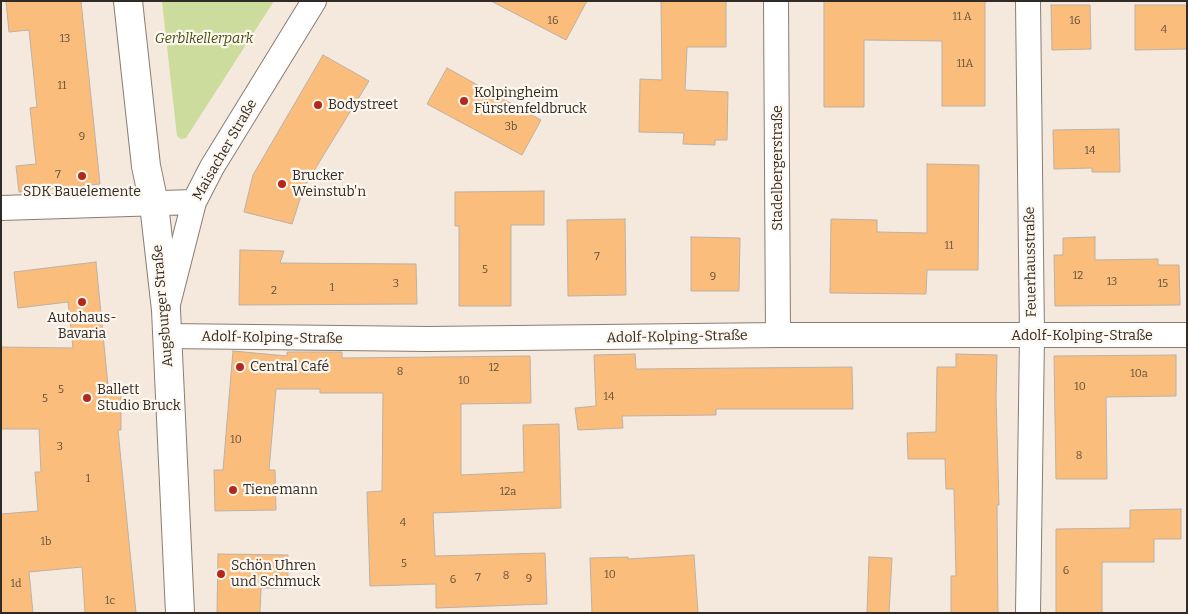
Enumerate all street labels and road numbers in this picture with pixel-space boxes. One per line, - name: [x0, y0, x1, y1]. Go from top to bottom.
- street label: Maisacher Straße: [189, 96, 261, 204]
- street label: Stadelbergerstraße: [770, 105, 786, 231]
- street label: Feuerhausstraße: [1022, 207, 1040, 317]
- street label: Augsburger Straße: [149, 244, 177, 368]
- street label: Adolf-Kolping-Straße: [606, 327, 748, 347]
- street label: Adolf-Kolping-Straße: [201, 328, 343, 348]
- street label: Adolf-Kolping-Straße: [1011, 328, 1153, 344]

